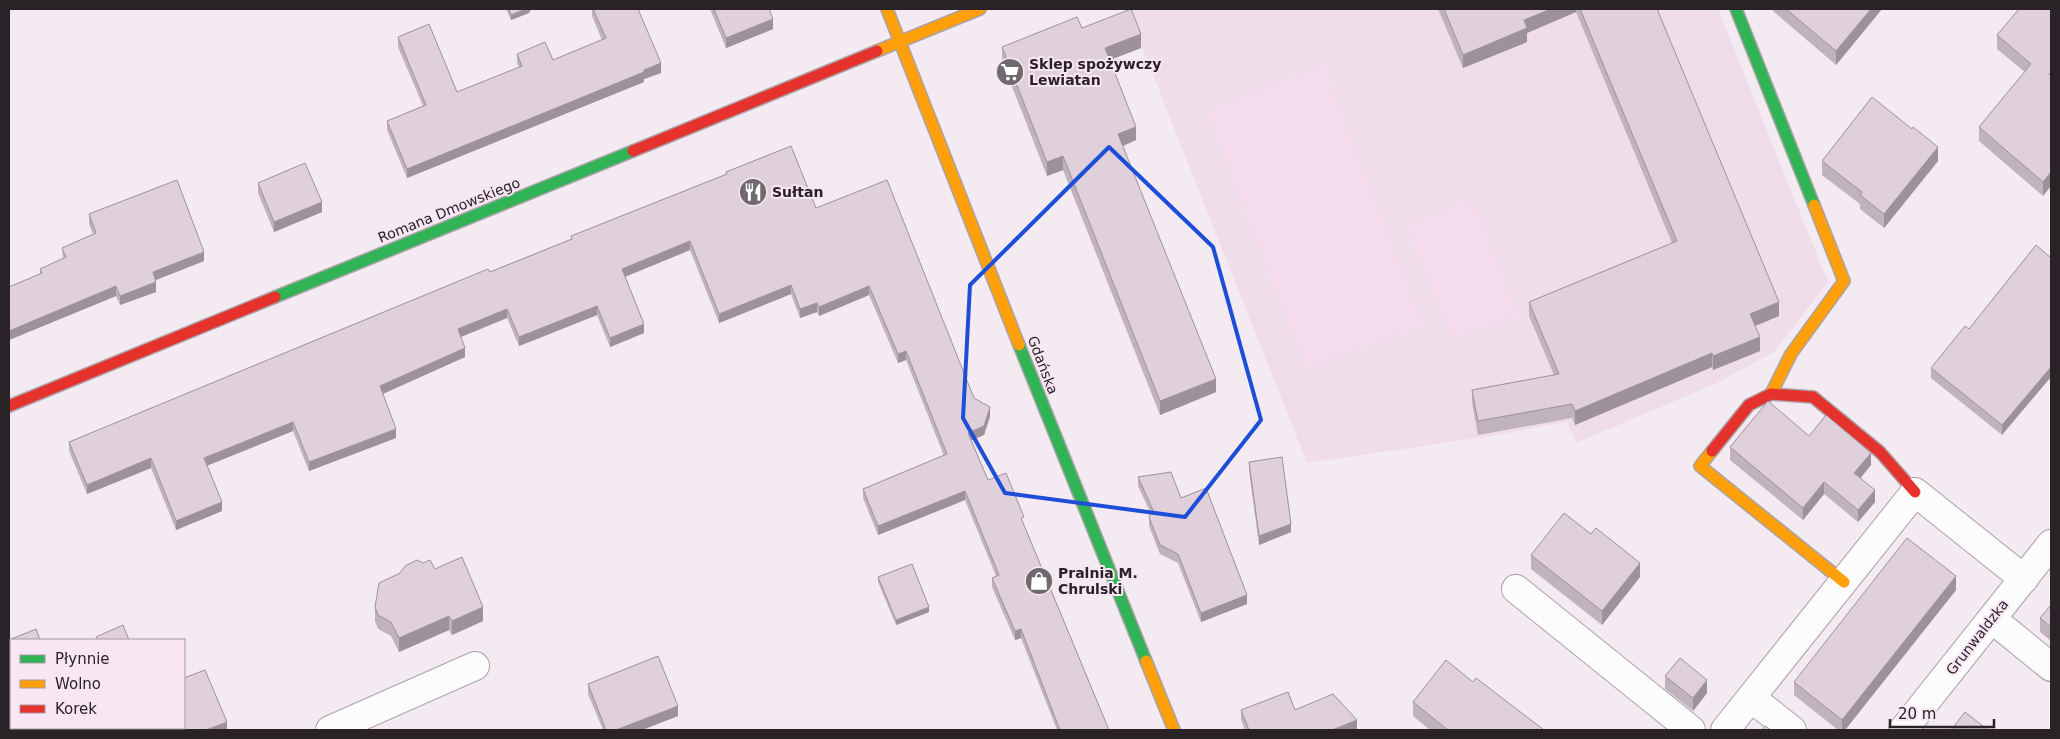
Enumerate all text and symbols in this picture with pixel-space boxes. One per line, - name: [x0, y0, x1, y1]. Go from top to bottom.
- place label: Sklep spożywczy Lewiatan: [1029, 56, 1161, 88]
- supermarket icon: Sklep spożywczy Lewiatan: [995, 57, 1025, 87]
- street label: Romana Dmowskiego: [376, 174, 522, 246]
- restaurant icon: Sułtan: [738, 177, 768, 207]
- place label: Sułtan: [772, 184, 823, 200]
- street label: Gdańska: [1025, 334, 1061, 396]
- place label: Pralnia M. Chrulski: [1058, 565, 1138, 597]
- shop icon: Pralnia M. Chrulski: [1024, 566, 1054, 596]
- street label: Grunwaldzka: [1943, 596, 2011, 678]
- legend: [10, 639, 185, 729]
- text: Płynnie: [55, 650, 110, 668]
- text: Wolno: [55, 675, 101, 693]
- scale bar: [1890, 696, 1994, 728]
- text: Korek: [55, 700, 97, 718]
- text: 20 m: [1898, 705, 1936, 723]

